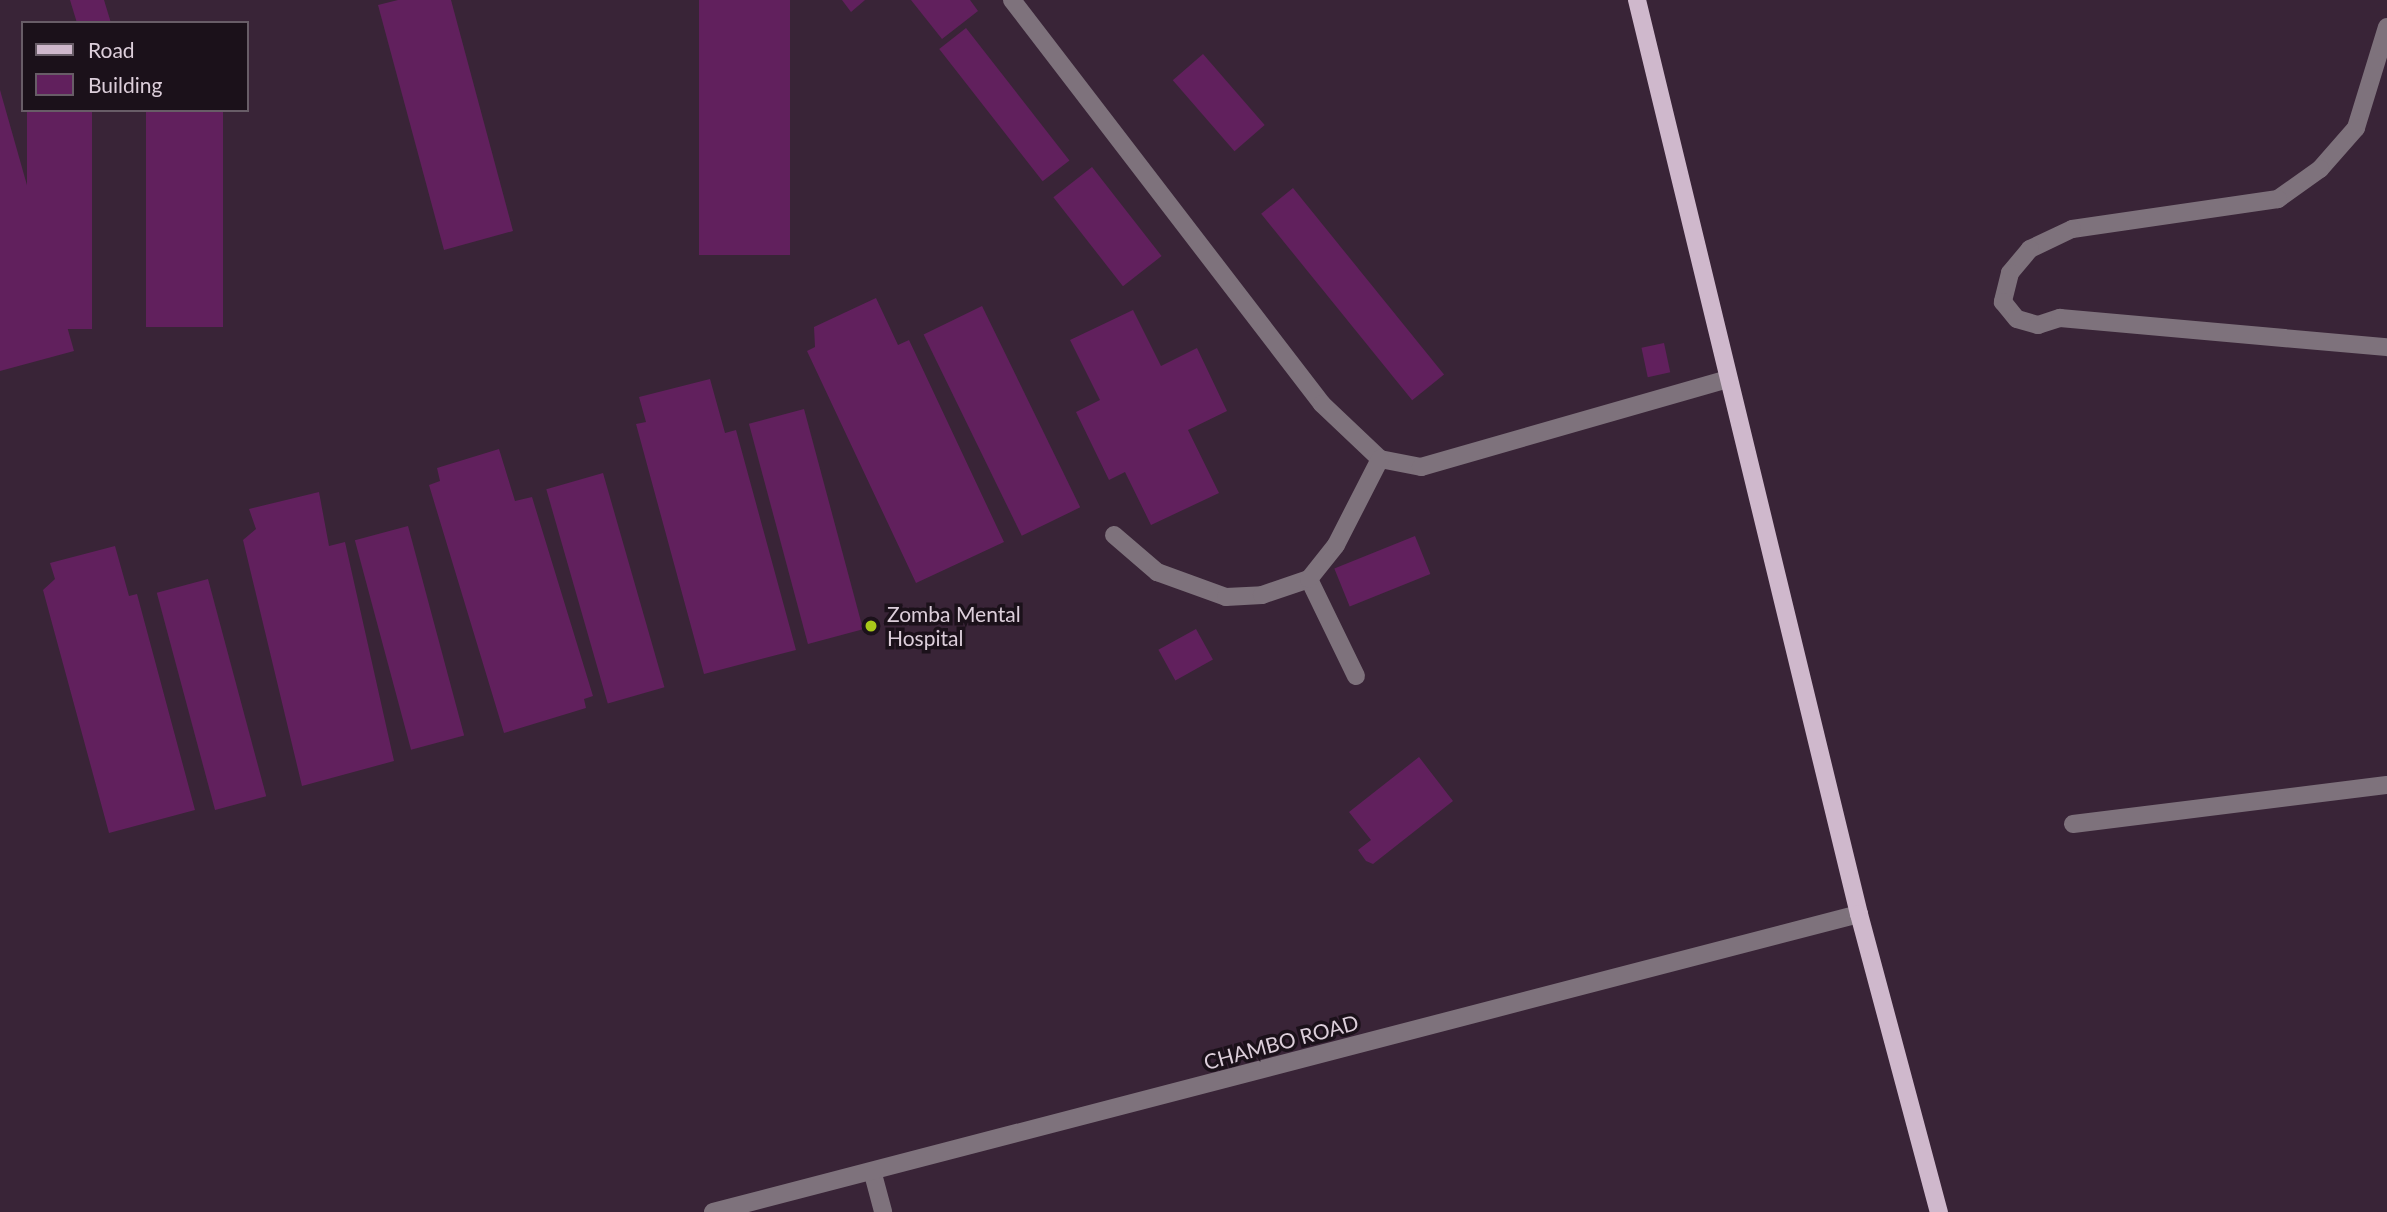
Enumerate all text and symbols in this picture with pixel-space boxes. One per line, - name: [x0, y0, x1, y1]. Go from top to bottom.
- legend: [21, 21, 248, 112]
- text: Road: [88, 37, 135, 62]
- text: Building: [88, 72, 163, 97]
- place label: Zomba Mental Hospital: [887, 601, 1021, 651]
- marker: Zomba Mental Hospital: [861, 616, 881, 636]
- street label: CHAMBO ROAD: [1201, 1009, 1361, 1075]

